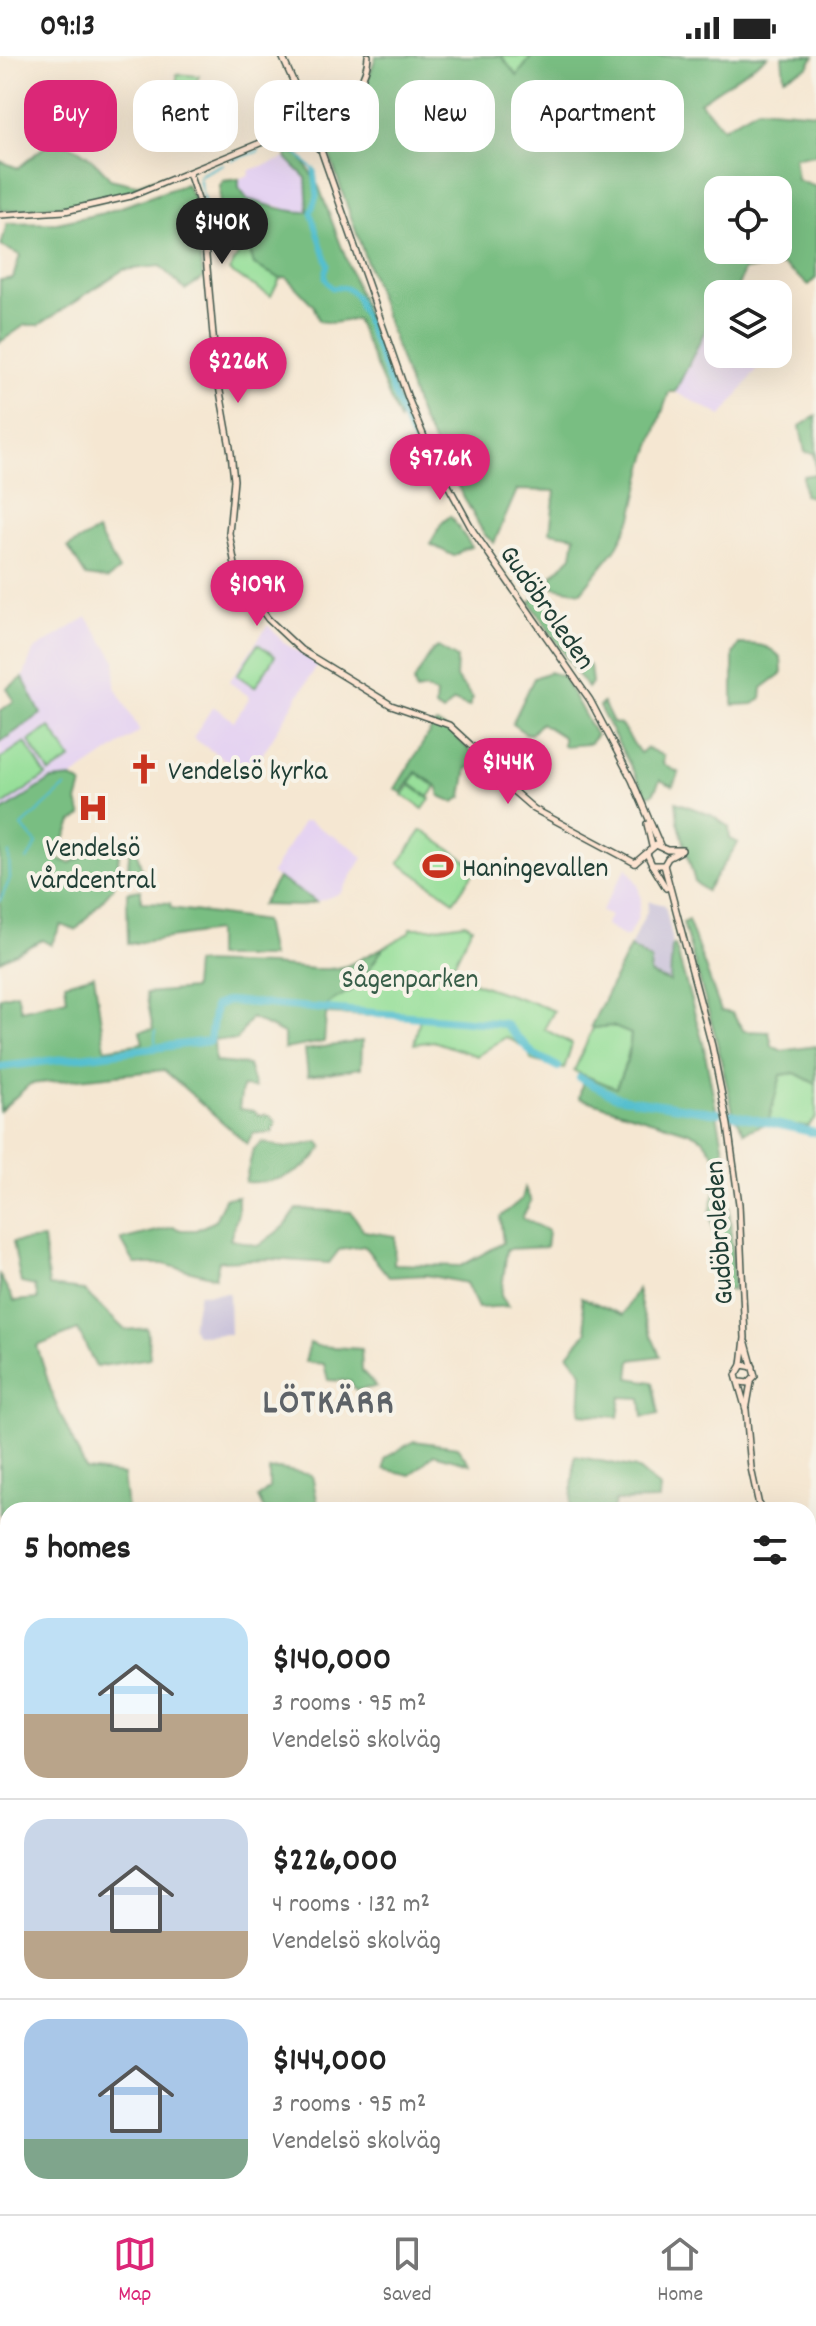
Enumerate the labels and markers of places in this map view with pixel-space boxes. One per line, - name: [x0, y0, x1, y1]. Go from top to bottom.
- pin: $140K: [166, 198, 278, 266]
- pin: $226K: [182, 337, 294, 405]
- pin: $97.6K: [375, 434, 505, 502]
- pin: $109K: [201, 560, 313, 628]
- pin: $144K: [452, 738, 564, 806]
- church icon: Vendelsö kyrka: [127, 752, 161, 786]
- place label: Vendelsö kyrka: [168, 754, 328, 794]
- hospital icon: Vendelsö vårdcentral: [76, 791, 110, 825]
- place label: Vendelsö vårdcentral: [30, 831, 156, 903]
- sports icon: Haningevallen: [421, 849, 455, 883]
- place label: Haningevallen: [462, 851, 608, 891]

